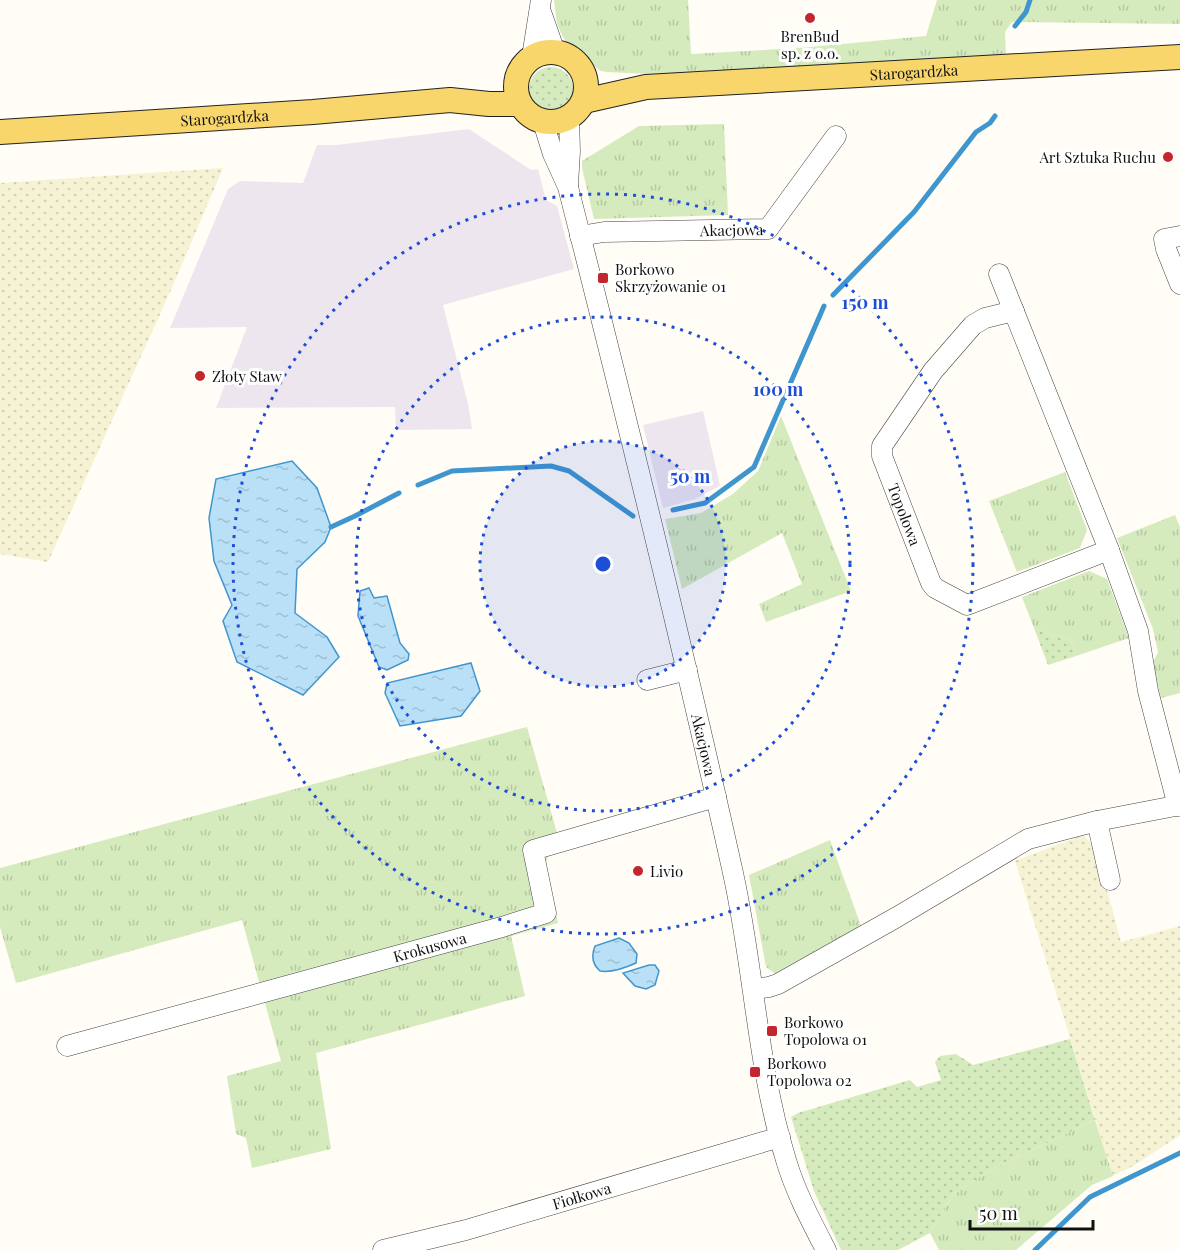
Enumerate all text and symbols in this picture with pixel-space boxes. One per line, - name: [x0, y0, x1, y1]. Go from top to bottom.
- marker: BrenBud sp. z o.o.: [803, 11, 817, 25]
- place label: BrenBud sp. z o.o.: [781, 26, 840, 63]
- street label: Starogardzka: [869, 59, 959, 84]
- street label: Starogardzka: [180, 105, 270, 130]
- place label: Art Sztuka Ruchu: [1038, 147, 1156, 167]
- marker: Art Sztuka Ruchu: [1161, 150, 1175, 164]
- street label: Akacjowa: [699, 219, 764, 240]
- place label: Borkowo Skrzyżowanie 01: [615, 259, 727, 296]
- marker: Borkowo Skrzyżowanie 01: [596, 271, 610, 285]
- text: 150 m: [841, 290, 889, 314]
- place label: Złoty Staw: [212, 366, 282, 386]
- marker: Złoty Staw: [193, 369, 207, 383]
- text: 100 m: [753, 377, 804, 401]
- text: 50 m: [670, 464, 711, 488]
- street label: Topolowa: [884, 481, 926, 549]
- centre of rings: [593, 554, 613, 574]
- street label: Akacjowa: [687, 711, 721, 778]
- place label: Livio: [650, 861, 683, 881]
- marker: Livio: [631, 864, 645, 878]
- street label: Krokusowa: [391, 927, 469, 966]
- place label: Borkowo Topolowa 01: [784, 1012, 867, 1049]
- marker: Borkowo Topolowa 01: [765, 1024, 779, 1038]
- place label: Borkowo Topolowa 02: [767, 1053, 852, 1090]
- marker: Borkowo Topolowa 02: [748, 1065, 762, 1079]
- street label: Fiołkowa: [550, 1177, 614, 1214]
- scale bar: [970, 1193, 1093, 1231]
- text: 50 m: [979, 1201, 1018, 1225]

